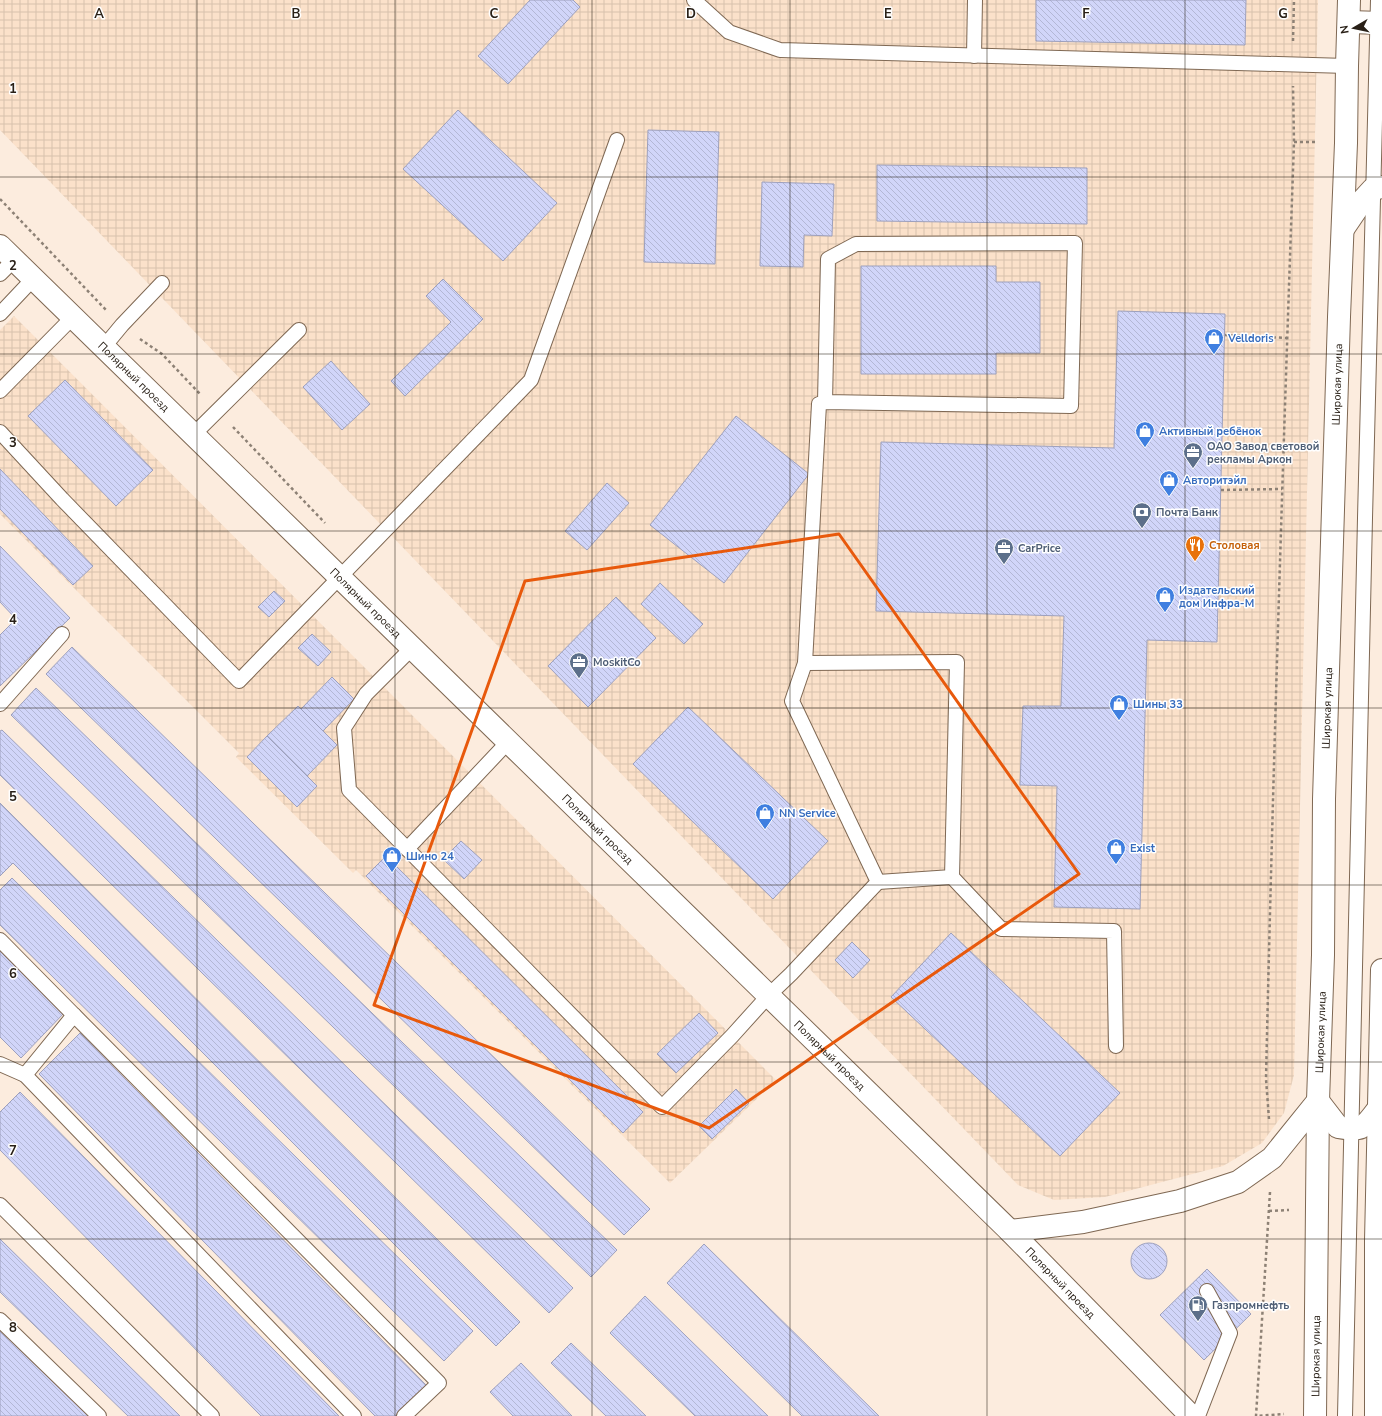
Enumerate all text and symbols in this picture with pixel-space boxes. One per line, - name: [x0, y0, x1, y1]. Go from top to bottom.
- text: A: [94, 5, 104, 23]
- text: B: [292, 5, 301, 23]
- text: C: [490, 5, 499, 23]
- text: D: [686, 5, 696, 23]
- text: E: [884, 5, 892, 23]
- text: F: [1082, 5, 1090, 23]
- text: G: [1278, 5, 1288, 23]
- north arrow: [1334, 8, 1374, 48]
- text: N: [1337, 24, 1353, 35]
- text: 1: [9, 80, 17, 98]
- text: 2: [9, 257, 17, 275]
- shop icon: Velldoris: [1203, 327, 1225, 355]
- place label: Velldoris: [1227, 331, 1274, 346]
- street label: Полярный проезд: [95, 338, 173, 415]
- street label: Широкая улица: [1328, 343, 1346, 426]
- shop icon: Активный ребёнок: [1134, 420, 1156, 448]
- place label: Активный ребёнок: [1159, 424, 1262, 439]
- text: 3: [9, 434, 17, 452]
- place label: ОАО Завод световой рекламы Аркон: [1207, 439, 1319, 467]
- office icon: ОАО Завод световой рекламы Аркон: [1182, 441, 1204, 469]
- shop icon: Авторитэйл: [1158, 469, 1180, 497]
- place label: Авторитэйл: [1183, 473, 1247, 488]
- bank icon: Почта Банк: [1131, 501, 1153, 529]
- place label: Почта Банк: [1156, 505, 1219, 520]
- restaurant icon: Столовая: [1184, 534, 1206, 562]
- office icon: CarPrice: [993, 537, 1015, 565]
- place label: Столовая: [1209, 538, 1260, 553]
- place label: CarPrice: [1018, 541, 1061, 556]
- street label: Полярный проезд: [327, 564, 405, 641]
- place label: Издательский дом Инфра-М: [1179, 583, 1255, 611]
- shop icon: Издательский дом Инфра-М: [1154, 585, 1176, 613]
- text: 4: [9, 611, 17, 629]
- office icon: MoskitCo: [568, 651, 590, 679]
- place label: MoskitCo: [593, 655, 641, 670]
- street label: Широкая улица: [1318, 667, 1336, 749]
- shop icon: Шины 33: [1108, 693, 1130, 721]
- place label: Шины 33: [1133, 697, 1183, 712]
- text: 5: [9, 788, 17, 806]
- street label: Полярный проезд: [559, 791, 637, 868]
- shop icon: NN Service: [754, 802, 776, 830]
- place label: NN Service: [779, 806, 836, 821]
- shop icon: Exist: [1105, 837, 1127, 865]
- place label: Exist: [1130, 841, 1156, 856]
- shop icon: Шино 24: [381, 845, 403, 873]
- place label: Шино 24: [406, 849, 454, 864]
- text: 6: [9, 965, 17, 983]
- street label: Широкая улица: [1311, 991, 1329, 1073]
- street label: Полярный проезд: [791, 1017, 869, 1094]
- text: 7: [9, 1142, 17, 1160]
- street label: Полярный проезд: [1022, 1244, 1099, 1322]
- fuel station icon: Газпромнефть: [1187, 1294, 1209, 1322]
- place label: Газпромнефть: [1212, 1298, 1289, 1313]
- street label: Широкая улица: [1308, 1315, 1323, 1397]
- text: 8: [9, 1319, 17, 1337]

